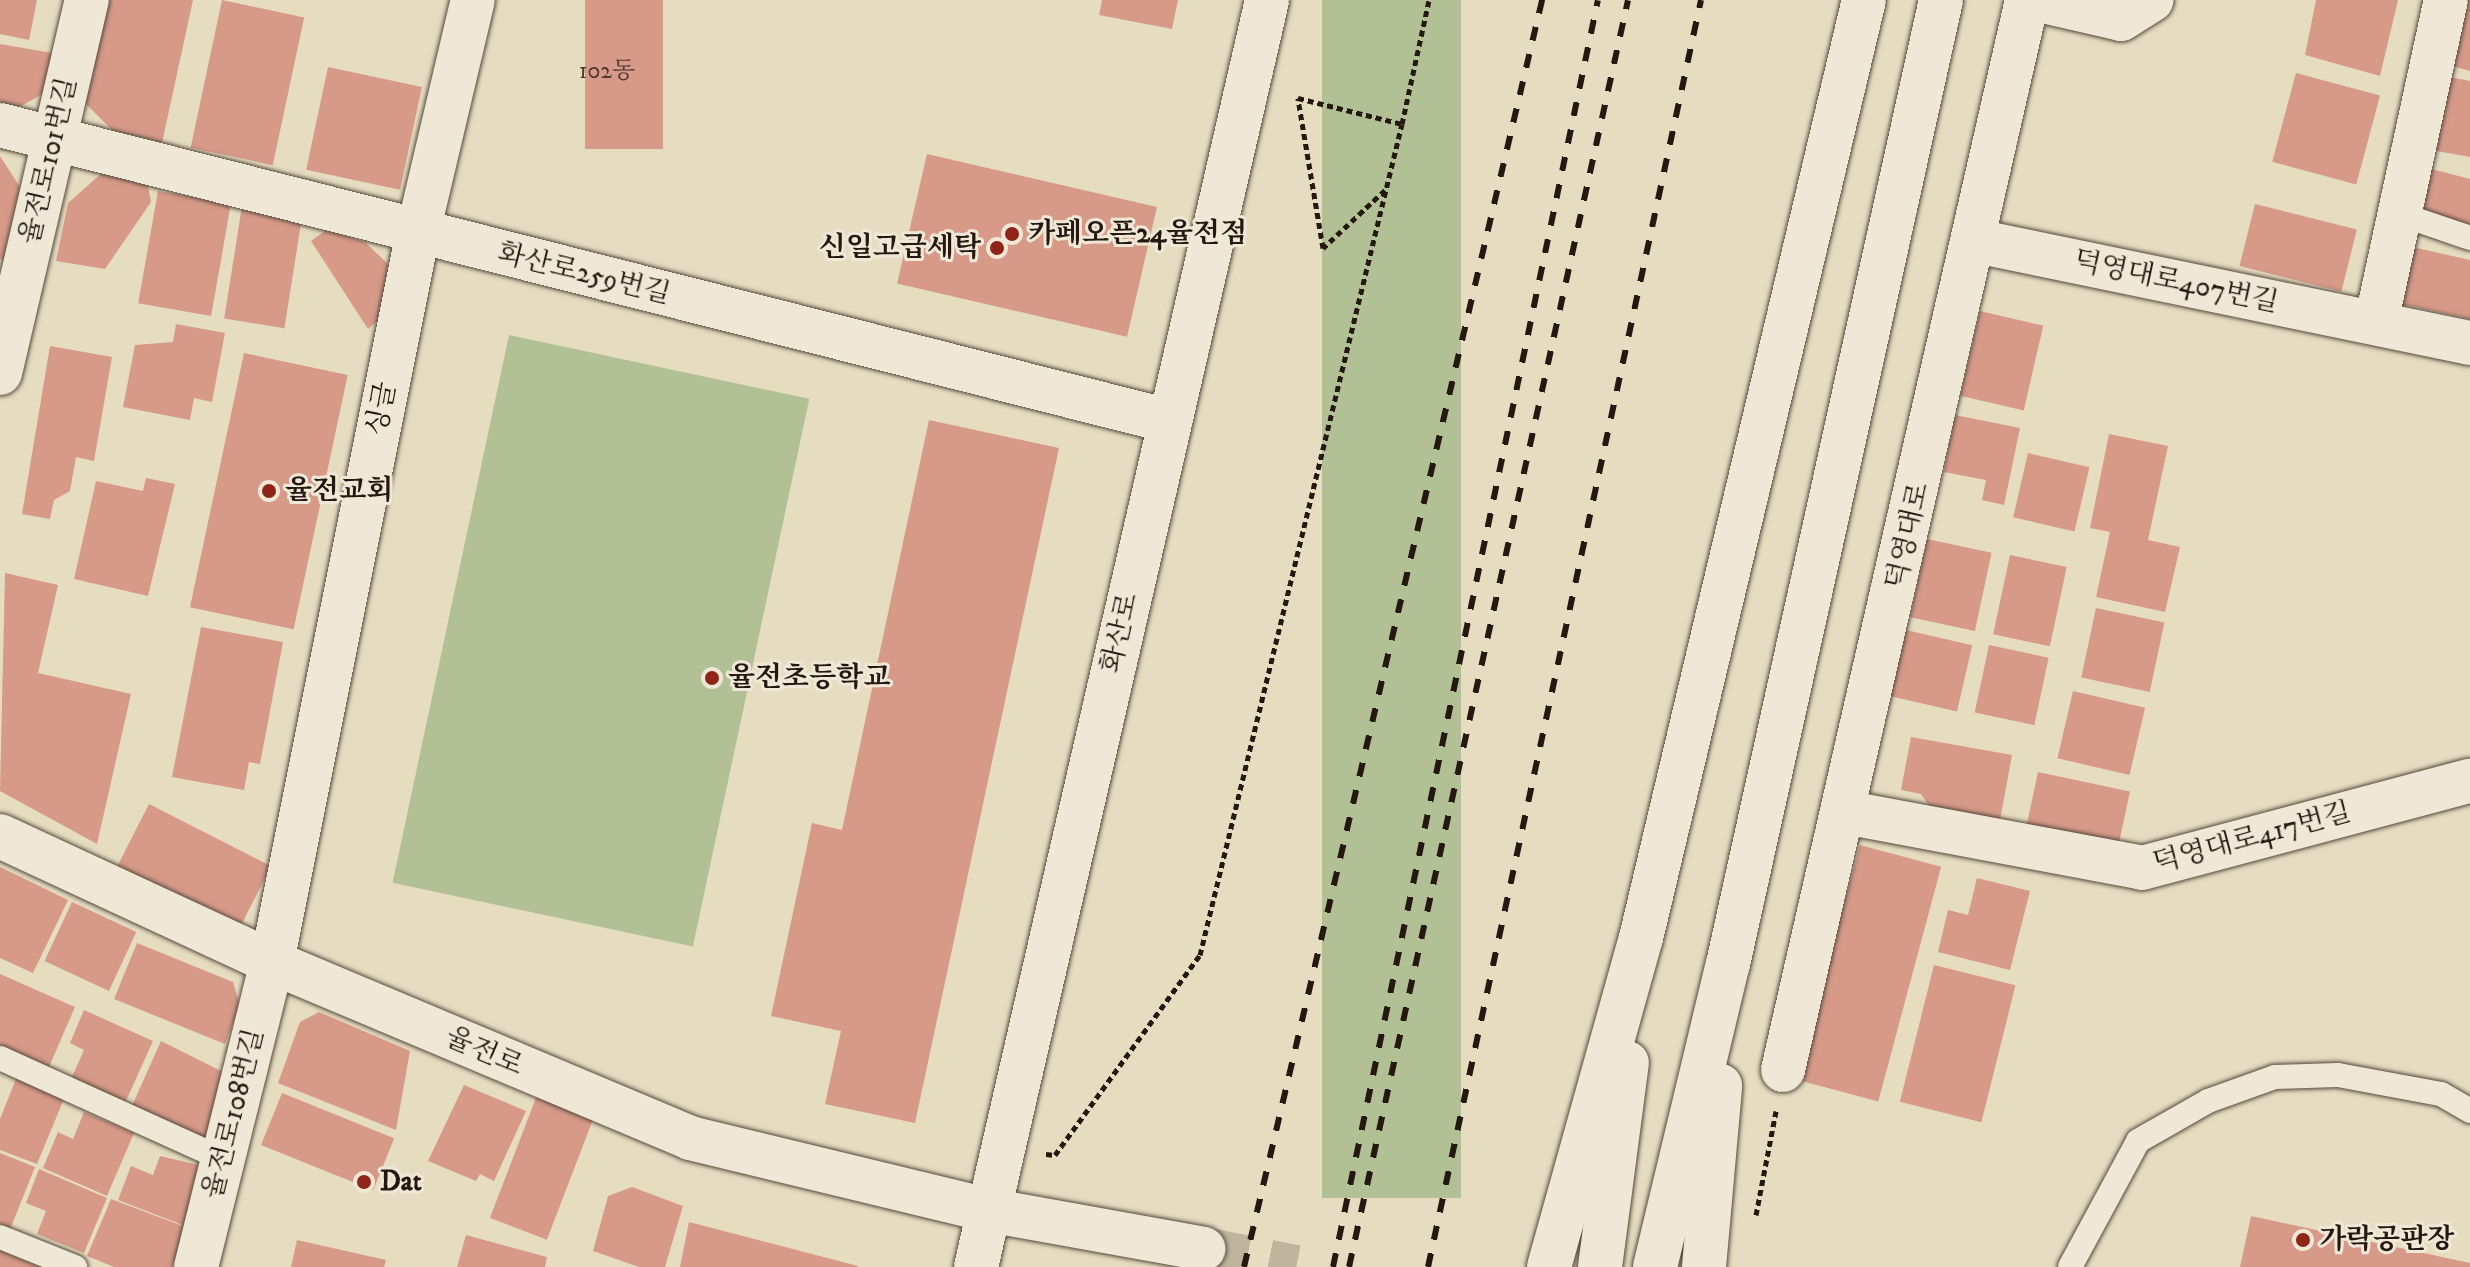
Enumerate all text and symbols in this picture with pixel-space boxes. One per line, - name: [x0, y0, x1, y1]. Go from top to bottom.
- house number: 102동: [579, 58, 635, 86]
- street label: 율전로101번길: [13, 74, 85, 248]
- place label: 카페오픈24율전점: [1028, 217, 1247, 251]
- marker: 카페오픈24율전점: [1003, 225, 1021, 243]
- place label: 신일고급세탁: [819, 231, 981, 265]
- street label: 화산로259번길: [494, 236, 674, 312]
- marker: 신일고급세탁: [988, 239, 1006, 257]
- street label: 덕영대로407번길: [2071, 244, 2281, 320]
- street label: 싱글: [360, 379, 404, 439]
- place label: 율전교회: [285, 474, 393, 508]
- street label: 덕영대로: [1879, 480, 1937, 592]
- marker: 율전교회: [260, 482, 278, 500]
- street label: 화산로: [1095, 590, 1145, 676]
- place label: 율전초등학교: [728, 661, 890, 695]
- marker: 율전초등학교: [703, 669, 721, 687]
- street label: 덕영대로417번길: [2149, 795, 2355, 881]
- street label: 율전로: [440, 1021, 528, 1083]
- street label: 율전로108번길: [197, 1025, 271, 1203]
- place label: Dat: [380, 1165, 422, 1199]
- marker: Dat: [355, 1173, 373, 1191]
- place label: 가락공판장: [2319, 1223, 2454, 1257]
- marker: 가락공판장: [2294, 1231, 2312, 1249]

